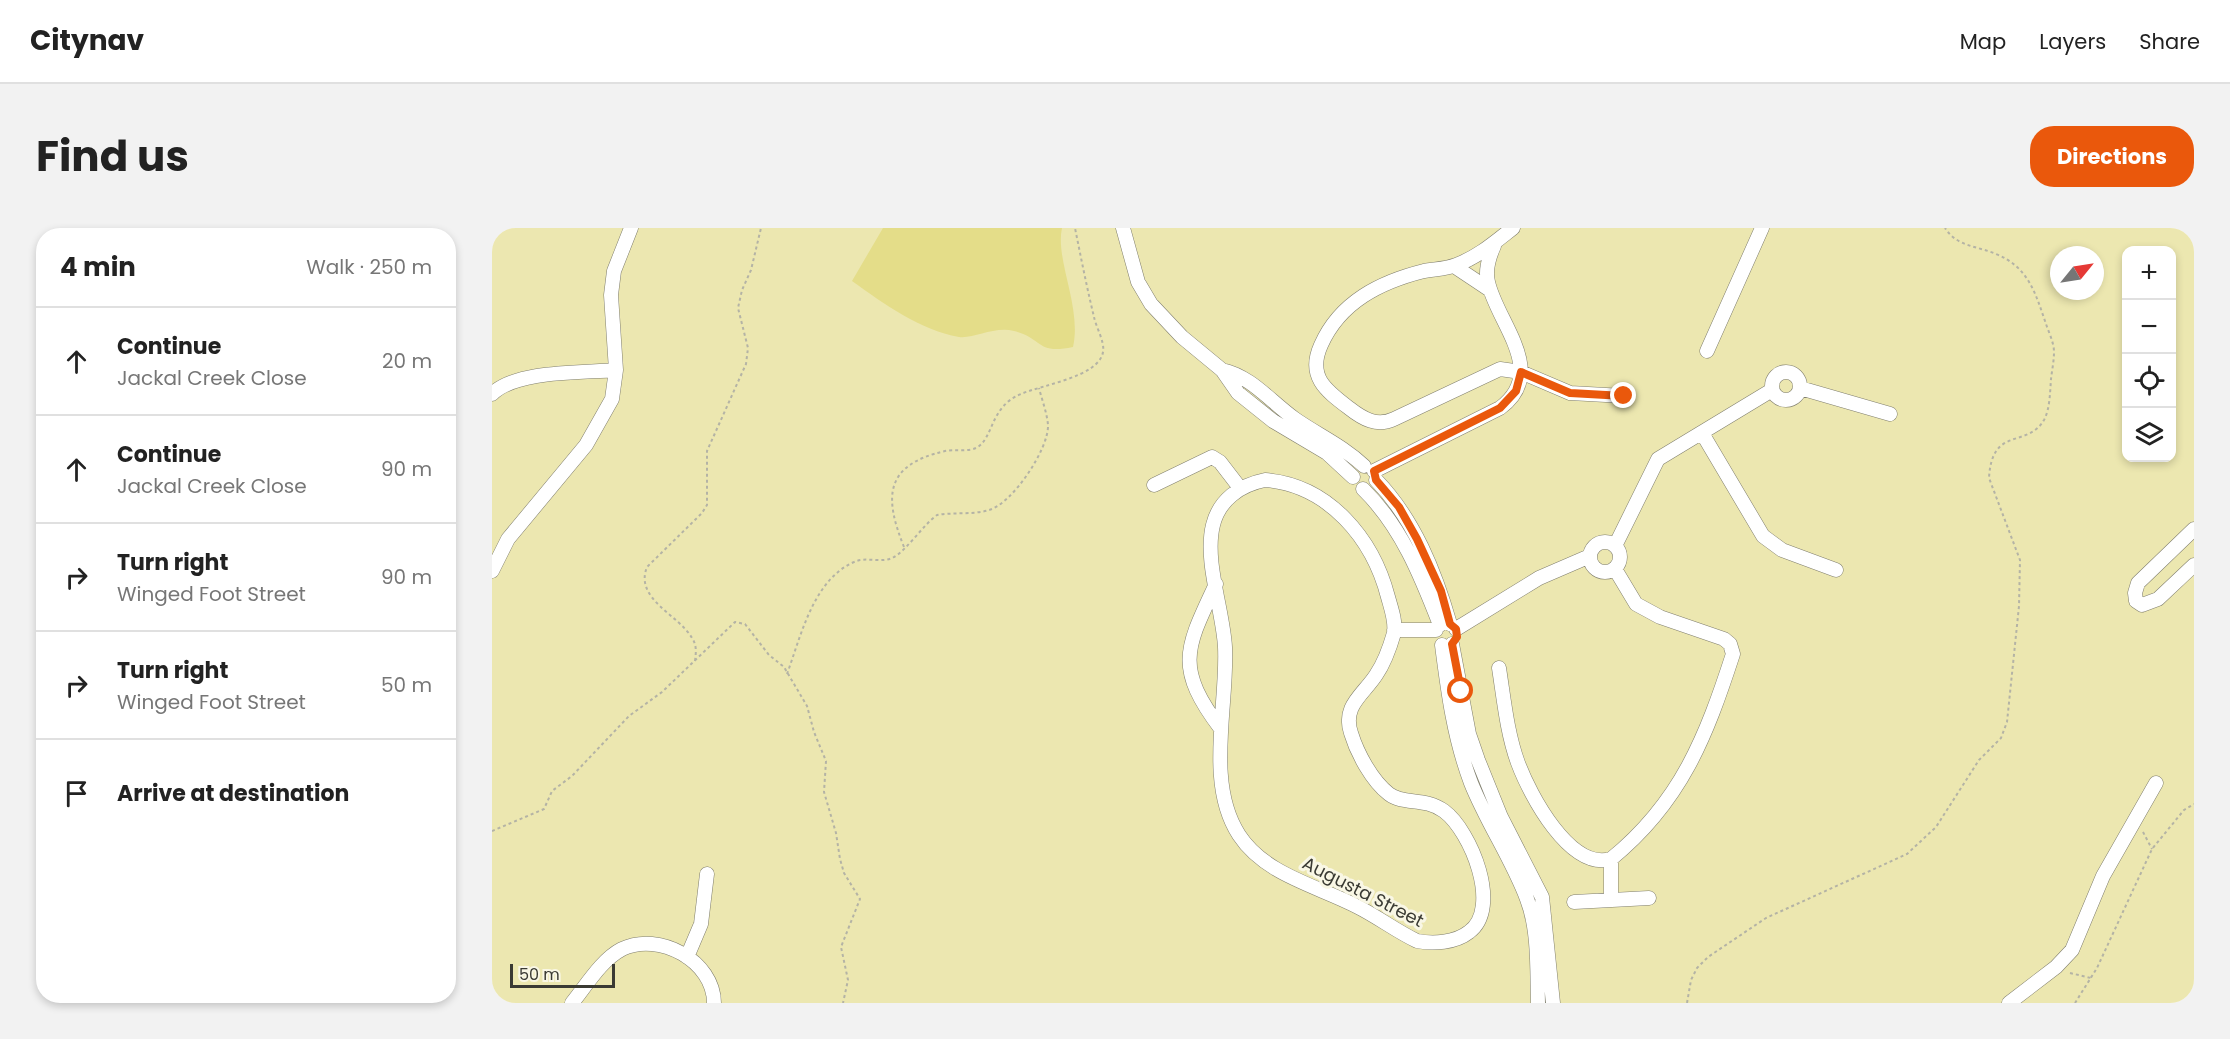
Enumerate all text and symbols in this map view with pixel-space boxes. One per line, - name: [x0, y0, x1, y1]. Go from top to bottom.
- text: Citynav: [30, 21, 144, 60]
- text: Map: [1960, 27, 2006, 56]
- text: Layers: [2039, 27, 2106, 56]
- text: Share: [2139, 27, 2200, 56]
- button: Directions: [2030, 126, 2194, 187]
- text: Find us: [36, 127, 189, 186]
- north arrow: [2050, 246, 2104, 300]
- map controls: [2122, 246, 2176, 462]
- button: +: [2122, 246, 2176, 300]
- text: 4 min: [60, 249, 136, 285]
- text: Walk · 250 m: [306, 253, 432, 281]
- button: −: [2122, 300, 2176, 354]
- text: Continue: [117, 331, 221, 362]
- icon: ahead: [60, 345, 93, 378]
- text: 20 m: [382, 347, 432, 375]
- button: locate: [2122, 354, 2176, 408]
- text: Jackal Creek Close: [117, 364, 307, 392]
- route end: [1610, 382, 1636, 408]
- button: layers: [2122, 408, 2176, 462]
- text: Continue: [117, 439, 221, 470]
- icon: ahead: [60, 453, 93, 486]
- text: 90 m: [381, 455, 432, 483]
- text: Jackal Creek Close: [117, 472, 307, 500]
- text: Turn right: [117, 547, 228, 578]
- icon: right: [60, 561, 93, 594]
- text: 90 m: [381, 563, 432, 591]
- text: Winged Foot Street: [117, 580, 306, 608]
- text: Turn right: [117, 655, 228, 686]
- icon: right: [60, 669, 93, 702]
- text: 50 m: [381, 671, 432, 699]
- route start: [1447, 677, 1473, 703]
- text: Winged Foot Street: [117, 688, 306, 716]
- icon: arrive: [60, 777, 93, 810]
- text: Arrive at destination: [117, 778, 349, 809]
- street label: Augusta Street: [1298, 850, 1428, 933]
- scale bar: [510, 961, 615, 988]
- text: 50 m: [519, 963, 560, 986]

